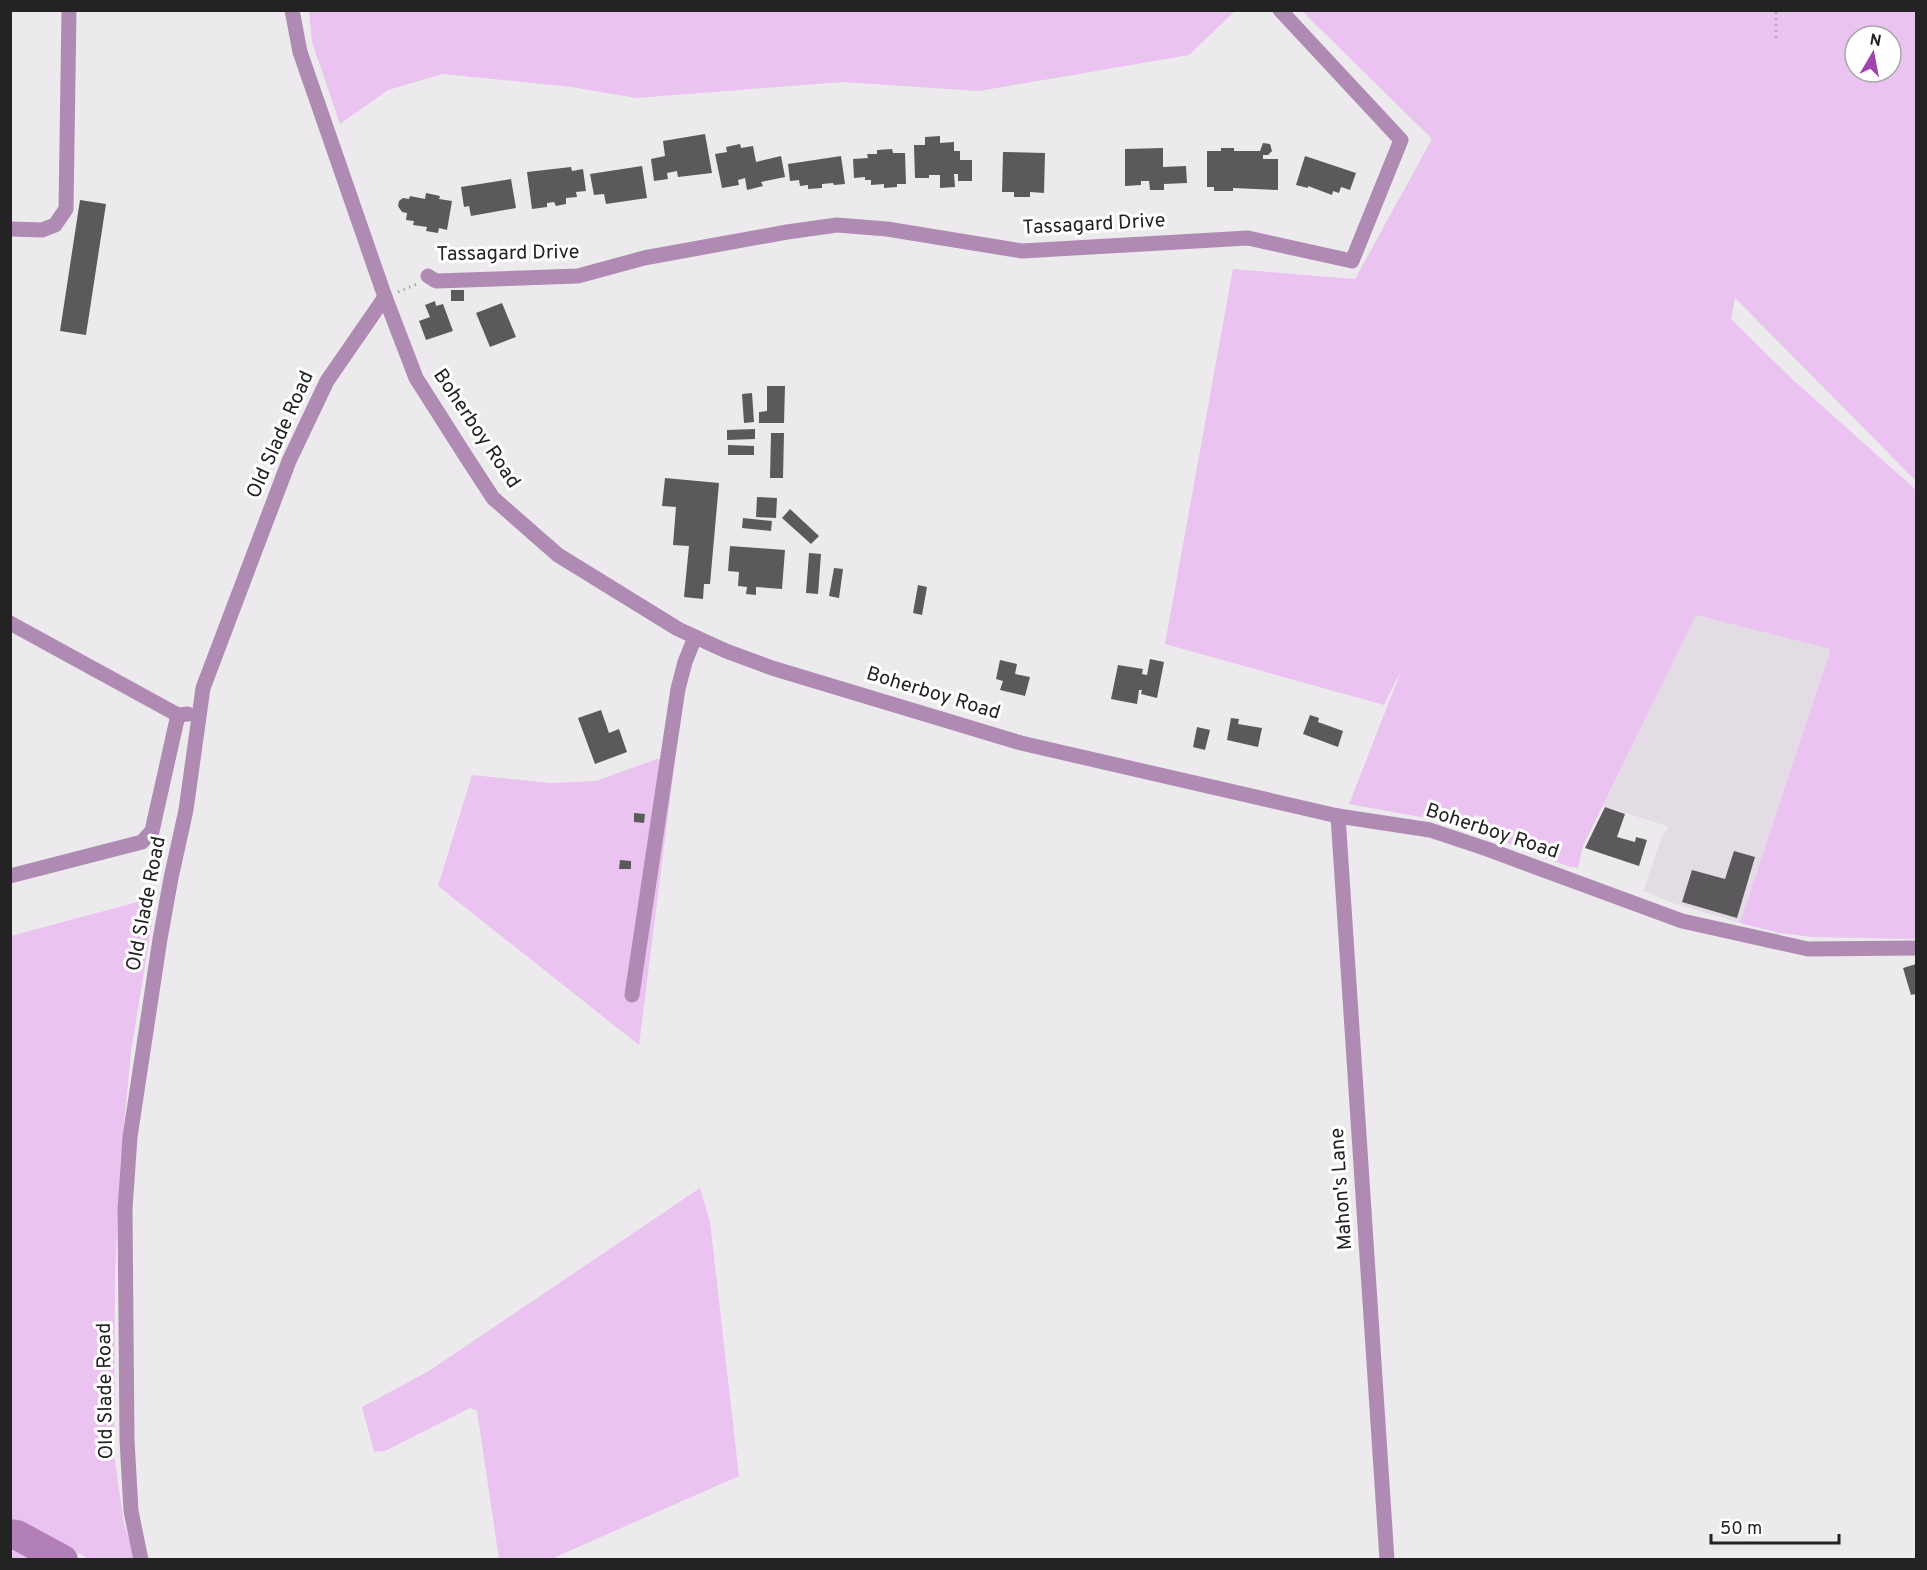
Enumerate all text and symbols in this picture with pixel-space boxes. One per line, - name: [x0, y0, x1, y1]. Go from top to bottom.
- north arrow: [1843, 24, 1903, 84]
- text: N: [1868, 30, 1883, 52]
- street label: Tassagard Drive: [1022, 208, 1166, 242]
- street label: Tassagard Drive: [436, 240, 580, 268]
- street label: Boherboy Road: [426, 364, 526, 494]
- street label: Old Slade Road: [241, 367, 321, 503]
- street label: Boherboy Road: [863, 661, 1003, 727]
- street label: Boherboy Road: [1422, 798, 1562, 866]
- street label: Old Slade Road: [121, 834, 173, 974]
- street label: Mahon's Lane: [1325, 1127, 1359, 1251]
- street label: Old Slade Road: [92, 1322, 120, 1460]
- scale bar: [1711, 1507, 1838, 1545]
- text: 50 m: [1720, 1518, 1762, 1541]

